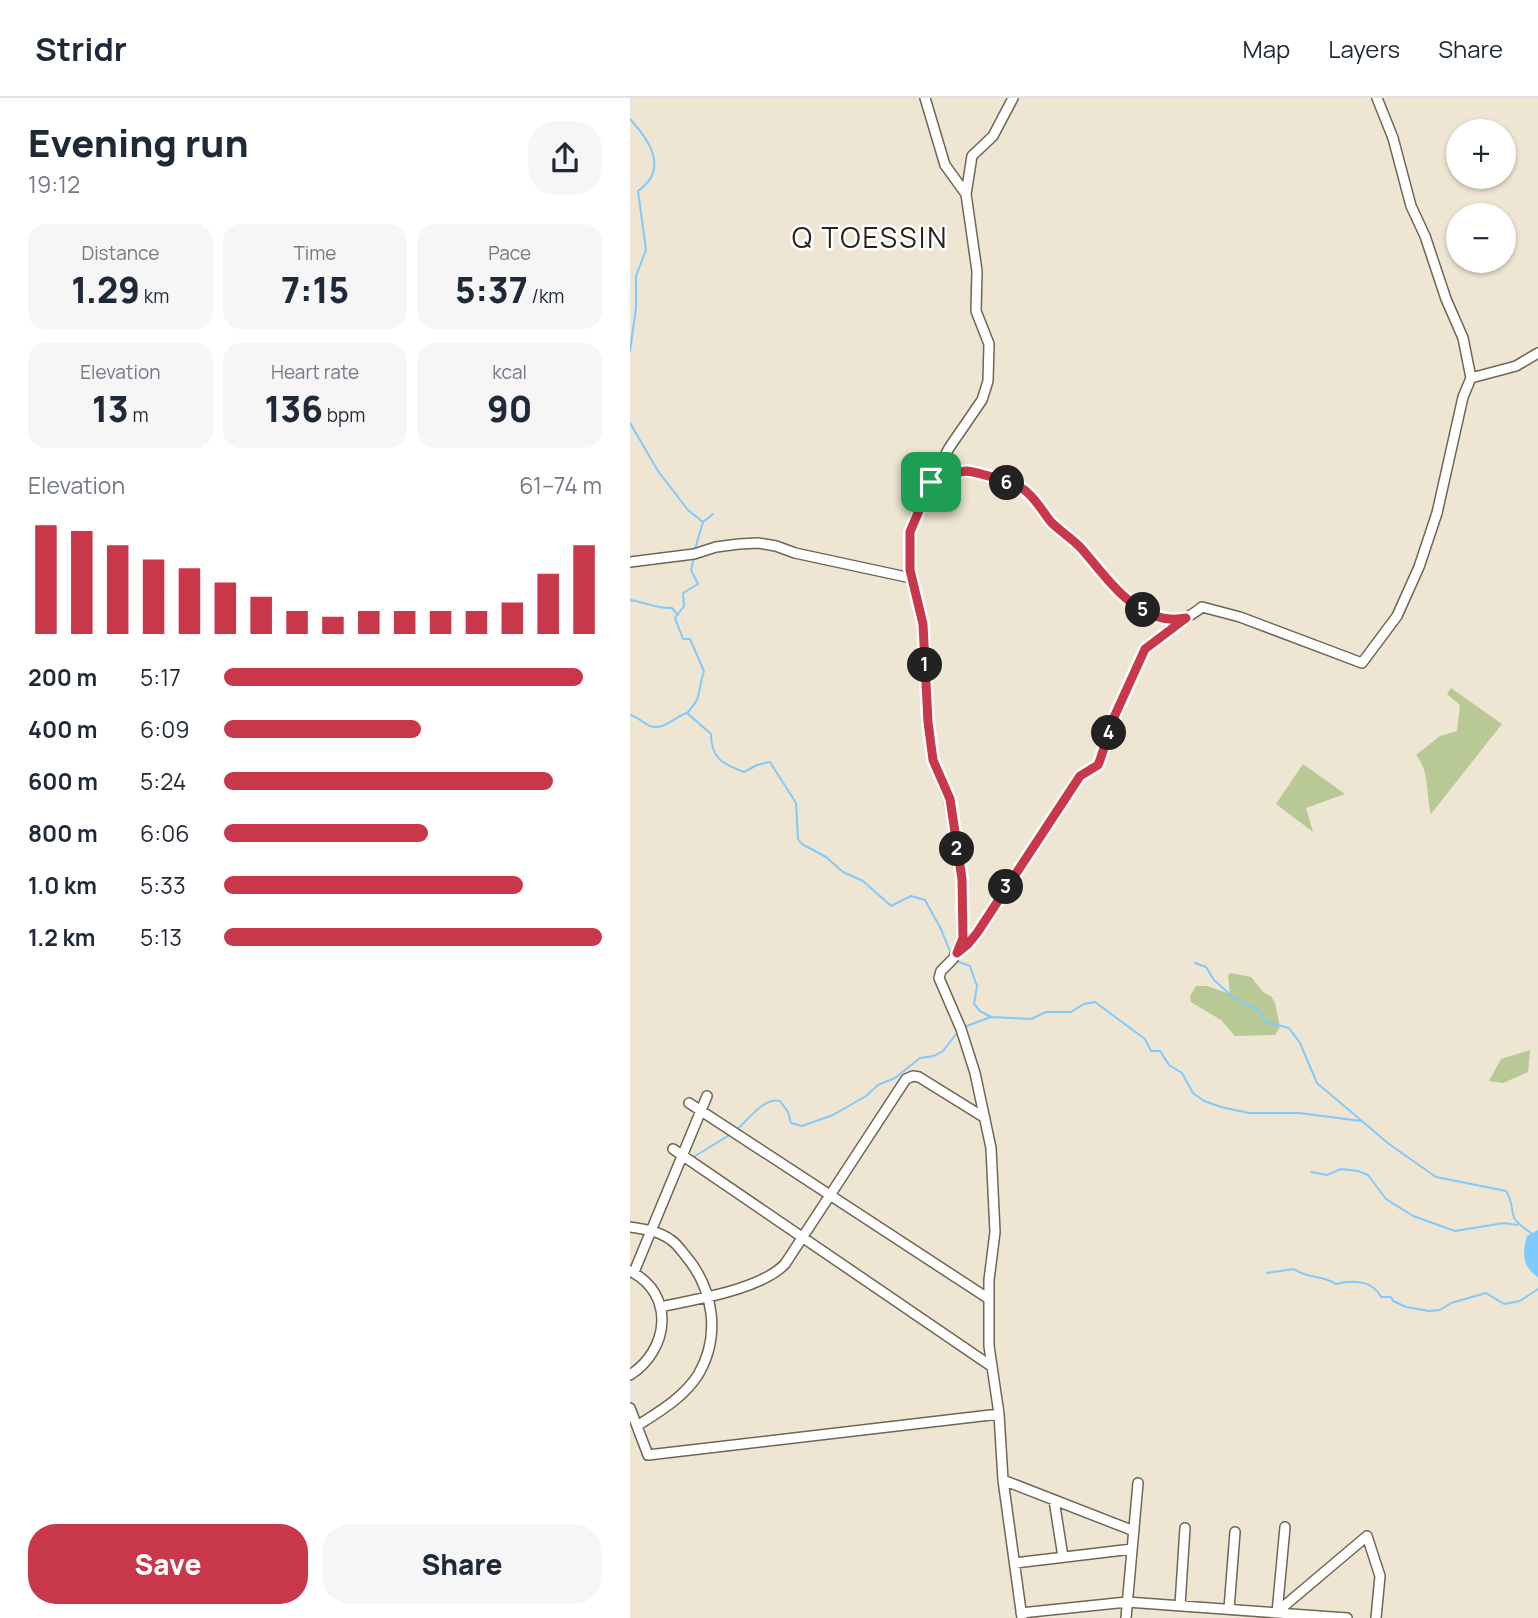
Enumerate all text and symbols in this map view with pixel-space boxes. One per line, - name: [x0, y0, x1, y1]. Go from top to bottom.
- text: Stridr: [35, 26, 127, 71]
- text: Map: [1243, 32, 1290, 65]
- text: Layers: [1328, 32, 1400, 65]
- text: Share: [1438, 32, 1503, 65]
- text: Evening run: [28, 116, 249, 168]
- map controls: [1446, 119, 1516, 273]
- button: +: [1446, 119, 1516, 189]
- button: share: [528, 121, 602, 195]
- text: 19:12: [28, 168, 80, 200]
- button: −: [1446, 203, 1516, 273]
- district label: Q TOESSIN: [792, 218, 948, 256]
- text: Distance: [81, 240, 159, 266]
- text: Time: [294, 240, 336, 266]
- text: Pace: [488, 240, 531, 266]
- text: 1.29: [71, 266, 140, 314]
- text: 7:15: [281, 266, 349, 314]
- text: 5:37: [455, 266, 528, 314]
- text: km: [140, 283, 169, 309]
- text: /km: [528, 283, 564, 309]
- text: Elevation: [80, 359, 160, 385]
- text: Heart rate: [271, 359, 359, 385]
- text: kcal: [492, 359, 527, 385]
- text: 13: [92, 385, 129, 433]
- text: 136: [265, 385, 323, 433]
- text: 90: [487, 385, 532, 433]
- text: m: [129, 402, 149, 428]
- text: bpm: [323, 402, 365, 428]
- pin: [901, 452, 961, 512]
- icon: arrive: [912, 463, 950, 501]
- pin: 6: [990, 466, 1024, 500]
- text: Elevation: [28, 469, 125, 501]
- text: 61–74 m: [519, 469, 602, 501]
- text: 6: [1001, 469, 1012, 495]
- pin: 5: [1126, 592, 1160, 628]
- text: 5: [1137, 596, 1148, 622]
- pin: 1: [908, 648, 942, 682]
- text: 1: [920, 651, 929, 677]
- text: 200 m: [28, 661, 97, 693]
- text: 5:17: [140, 661, 181, 693]
- text: 400 m: [28, 713, 98, 745]
- text: 6:09: [140, 713, 189, 745]
- pin: 4: [1092, 716, 1126, 750]
- text: 4: [1103, 719, 1114, 745]
- text: 600 m: [28, 765, 98, 797]
- text: 5:24: [140, 765, 186, 797]
- text: 800 m: [28, 817, 98, 849]
- text: 6:06: [140, 817, 189, 849]
- pin: 2: [940, 832, 974, 866]
- text: 2: [951, 835, 962, 861]
- text: 1.0 km: [28, 869, 97, 901]
- text: 5:33: [140, 869, 186, 901]
- pin: 3: [988, 870, 1024, 904]
- text: 3: [1000, 873, 1011, 899]
- text: 1.2 km: [28, 921, 95, 953]
- text: 5:13: [140, 921, 182, 953]
- button: Save: [28, 1524, 308, 1604]
- button: Share: [322, 1524, 602, 1604]

